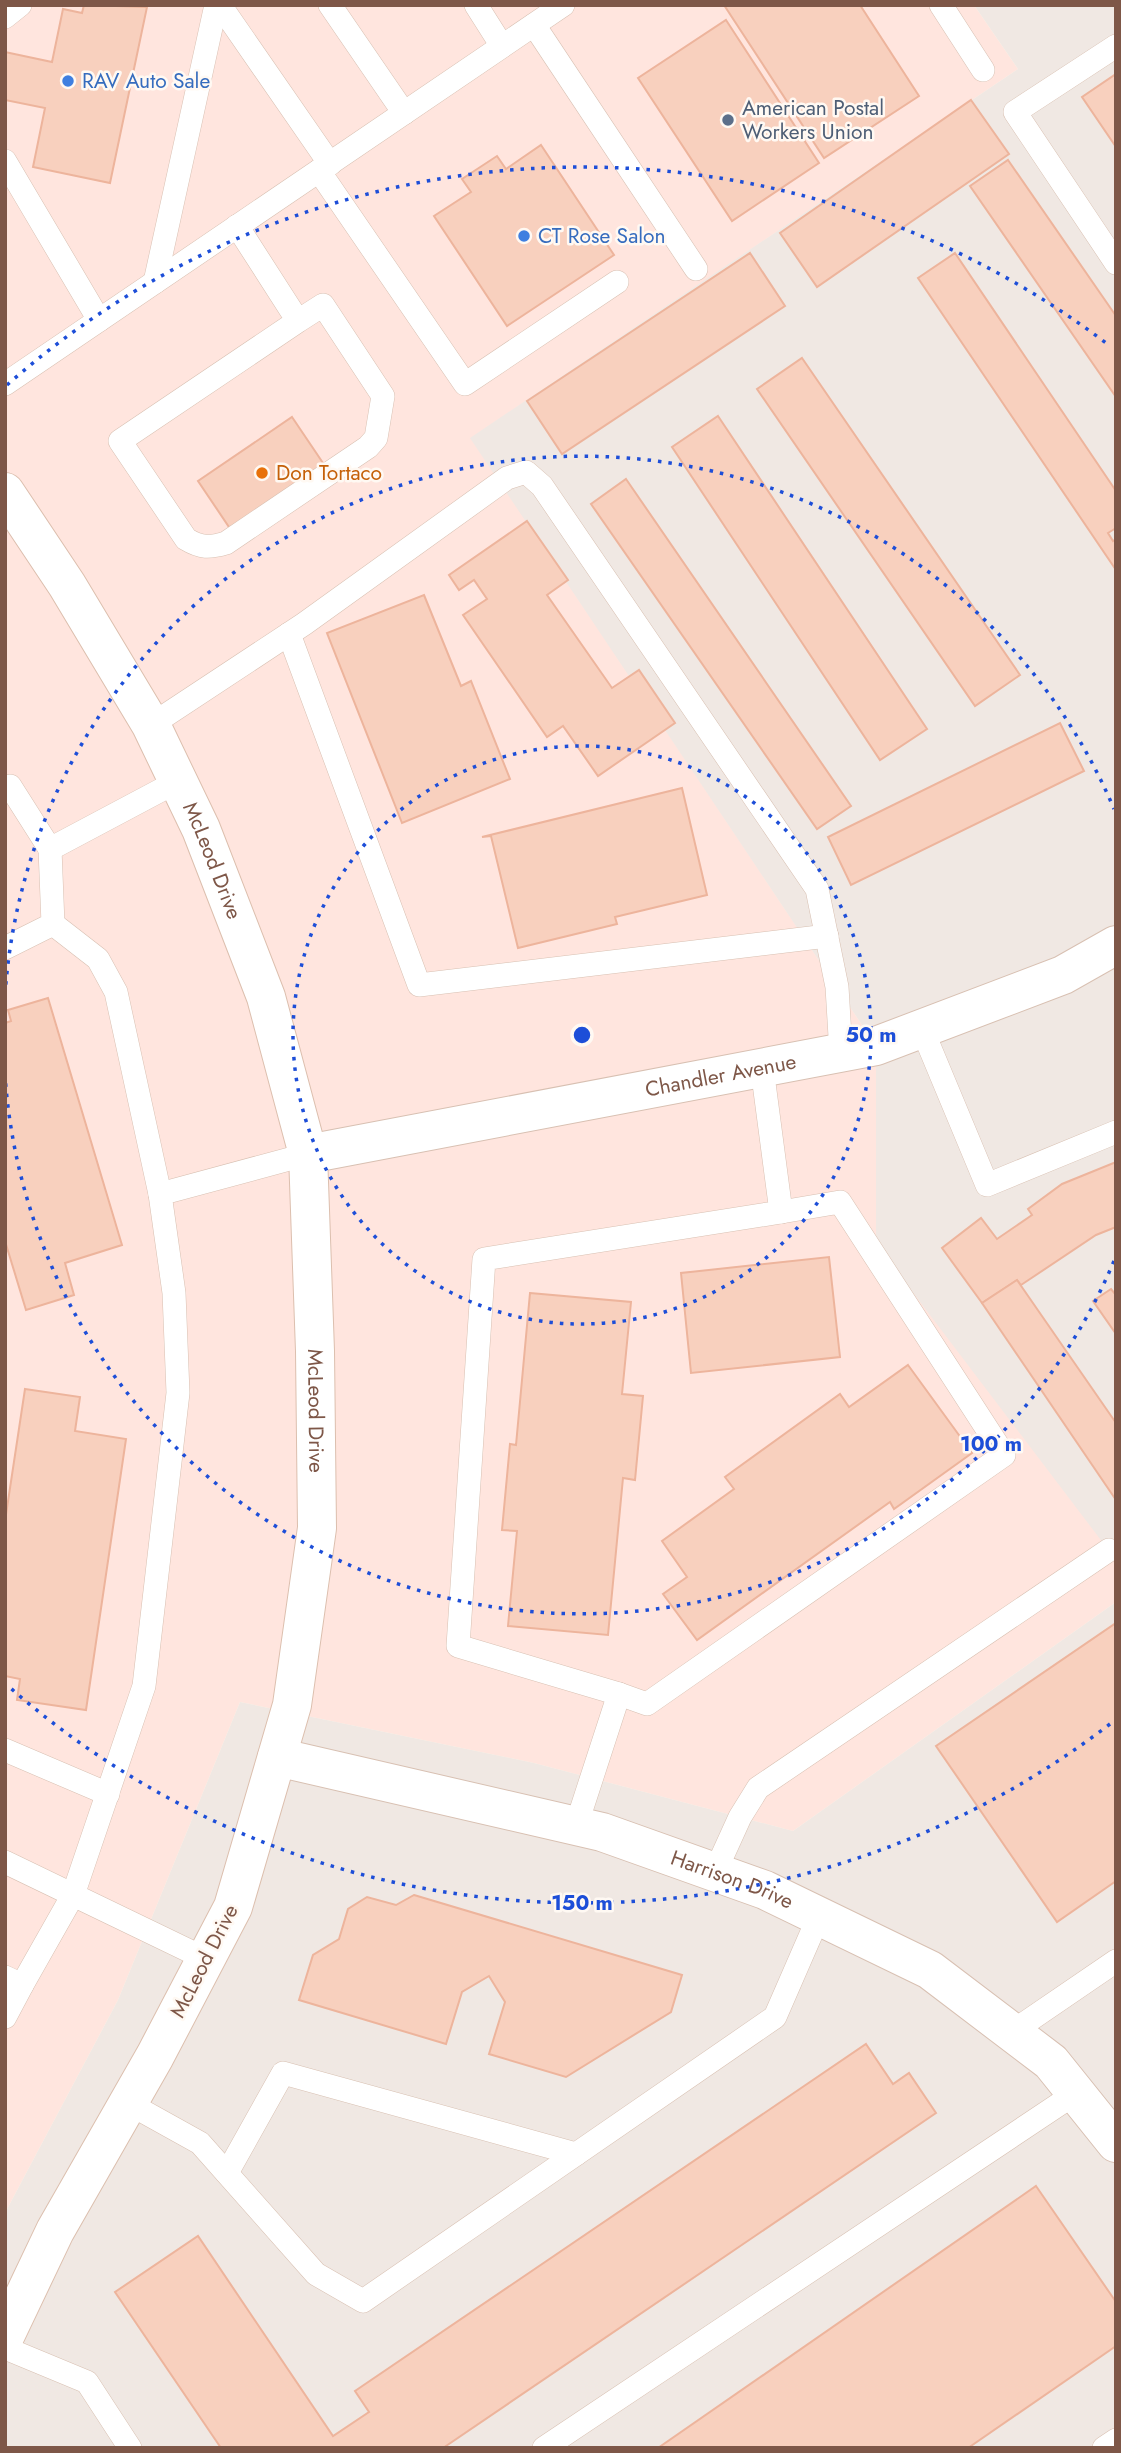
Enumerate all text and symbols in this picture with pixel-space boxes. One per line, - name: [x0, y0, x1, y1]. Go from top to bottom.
- place label: RAV Auto Sale: [82, 66, 210, 96]
- marker: RAV Auto Sale: [60, 73, 76, 89]
- place label: American Postal Workers Union: [742, 93, 884, 147]
- marker: American Postal Workers Union: [720, 112, 736, 128]
- place label: CT Rose Salon: [538, 221, 666, 251]
- marker: CT Rose Salon: [516, 228, 532, 244]
- place label: Don Tortaco: [276, 458, 382, 488]
- marker: Don Tortaco: [254, 465, 270, 481]
- street label: McLeod Drive: [175, 797, 250, 924]
- text: 50 m: [846, 1020, 896, 1050]
- centre of rings: [570, 1023, 594, 1047]
- street label: Chandler Avenue: [643, 1046, 799, 1105]
- street label: McLeod Drive: [300, 1349, 331, 1473]
- text: 100 m: [960, 1429, 1022, 1459]
- street label: Harrison Drive: [667, 1843, 799, 1917]
- text: 150 m: [551, 1888, 613, 1918]
- street label: McLeod Drive: [163, 1899, 246, 2023]

